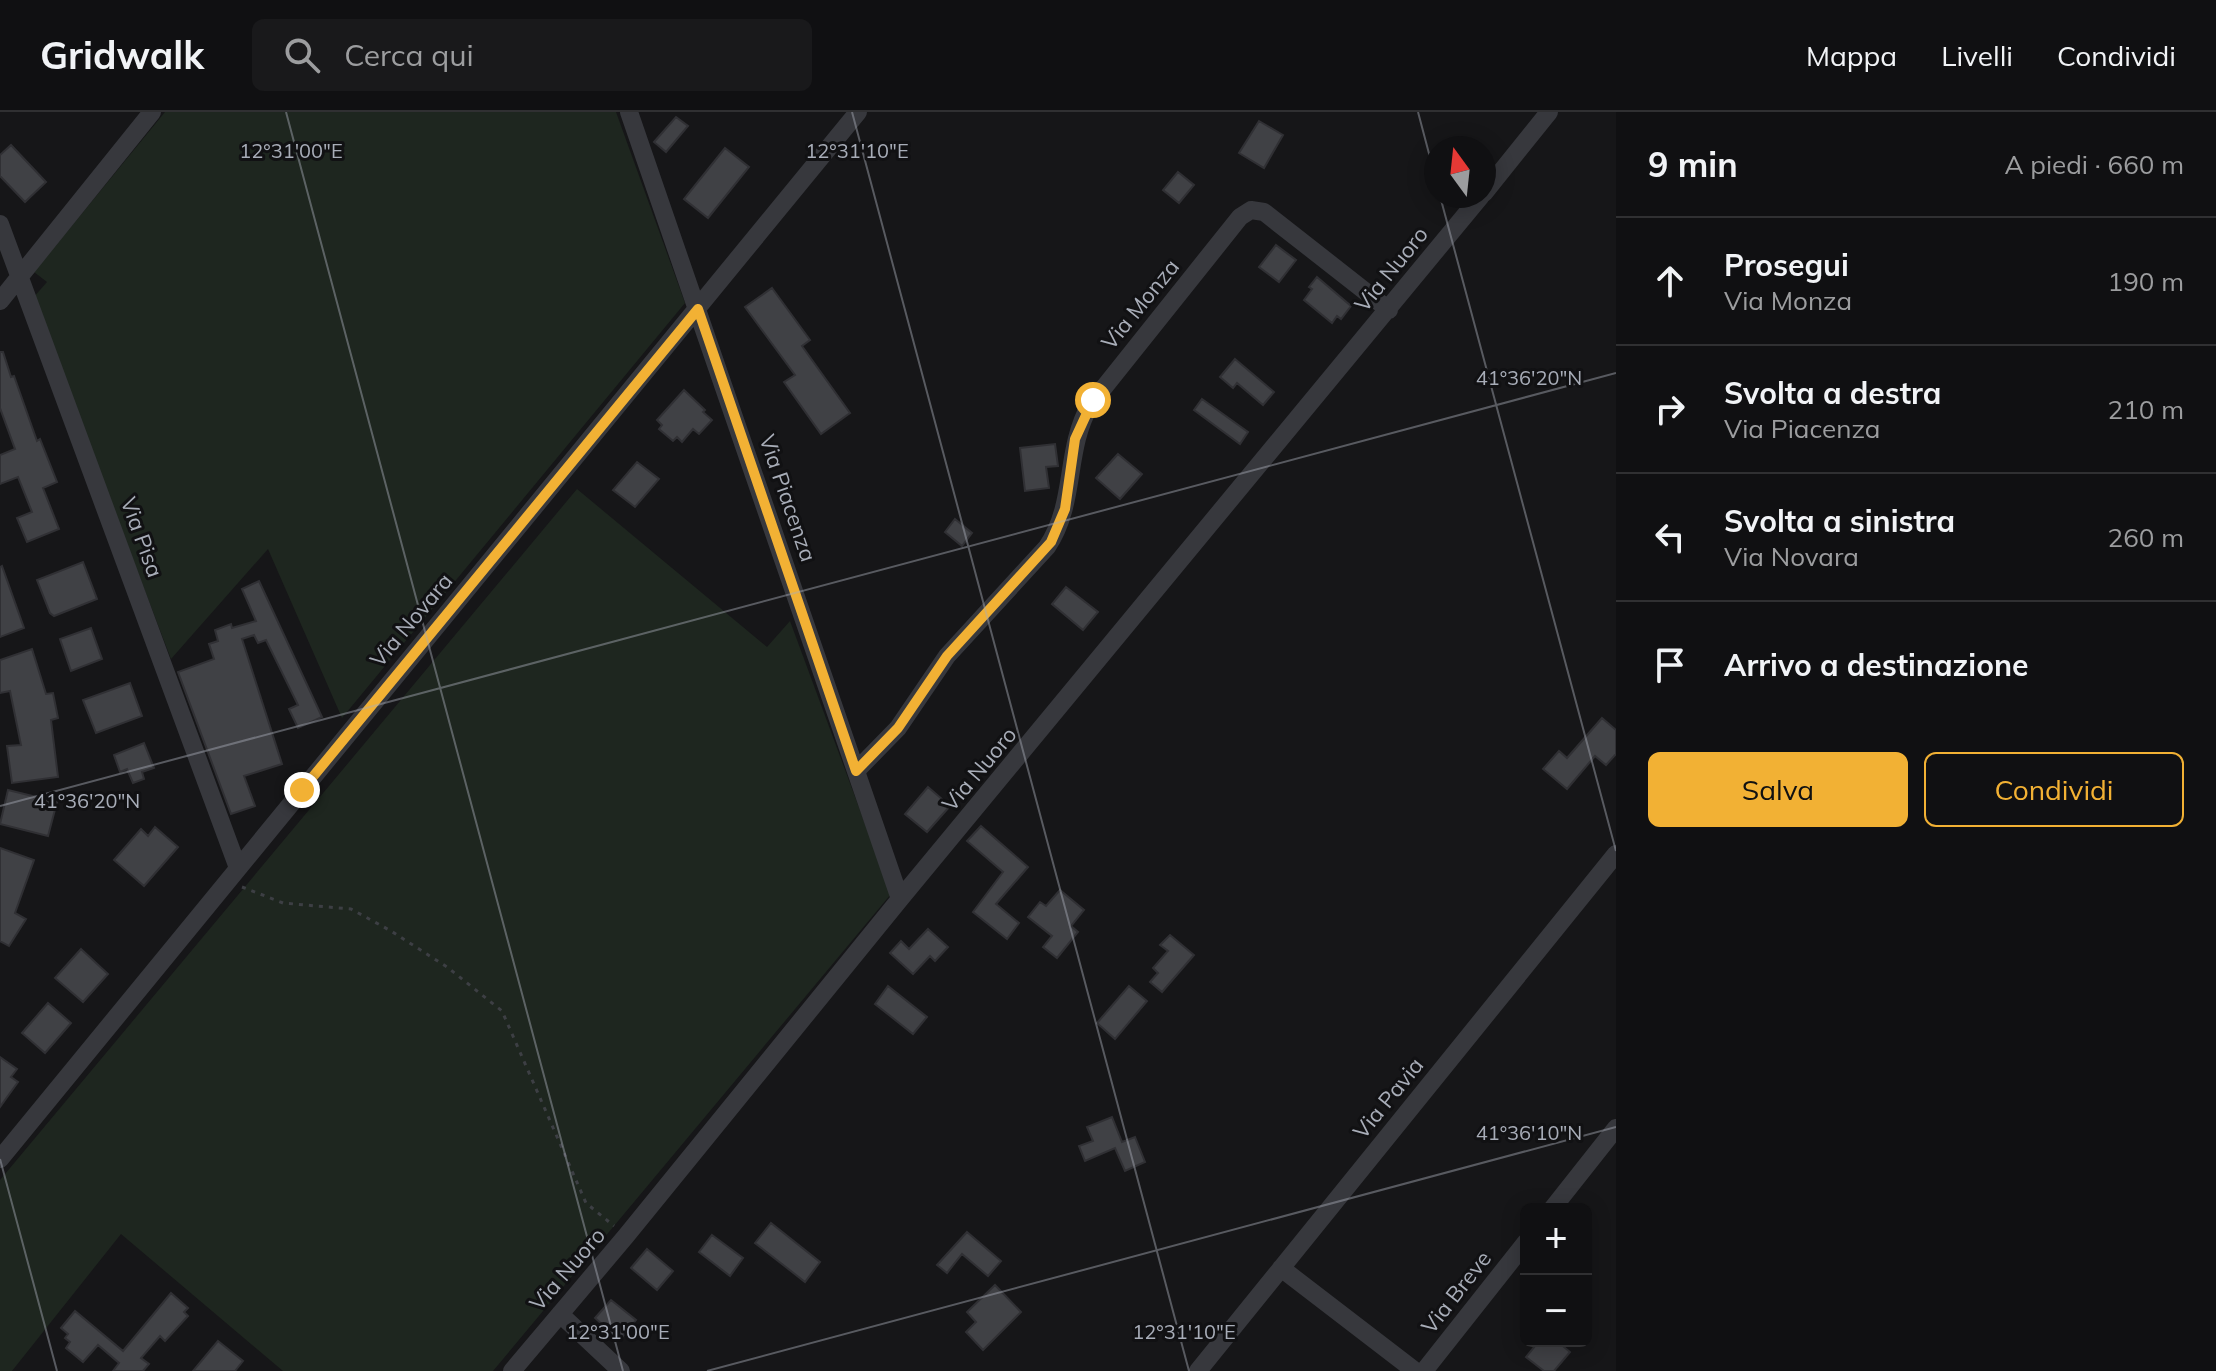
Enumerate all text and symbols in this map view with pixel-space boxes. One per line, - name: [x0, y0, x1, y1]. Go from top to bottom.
- search box: [252, 19, 812, 91]
- text: Gridwalk: [40, 31, 204, 79]
- icon: search: [280, 33, 324, 77]
- text: Cerca qui: [344, 36, 474, 74]
- text: Mappa: [1806, 38, 1897, 73]
- text: Livelli: [1941, 38, 2013, 73]
- text: Condividi: [2057, 38, 2176, 73]
- north arrow: [1424, 136, 1496, 208]
- text: 12°31'00"E: [239, 138, 343, 163]
- text: 12°31'10"E: [805, 138, 909, 163]
- text: 9 min: [1648, 143, 1738, 186]
- text: A piedi · 660 m: [2004, 148, 2184, 181]
- street label: Via Nuoro: [1348, 221, 1434, 317]
- text: Prosegui: [1724, 246, 1849, 284]
- street label: Via Monza: [1095, 253, 1185, 355]
- icon: ahead: [1648, 259, 1692, 303]
- text: 190 m: [2108, 265, 2184, 298]
- text: Via Monza: [1724, 284, 1852, 317]
- text: 41°36'20"N: [1476, 365, 1582, 390]
- text: Svolta a destra: [1724, 374, 1941, 412]
- route start: [1075, 382, 1111, 418]
- icon: right: [1648, 387, 1692, 431]
- text: 210 m: [2108, 393, 2184, 426]
- text: Via Piacenza: [1724, 412, 1880, 445]
- street label: Via Piacenza: [753, 431, 823, 565]
- street label: Via Pisa: [115, 493, 169, 581]
- text: Svolta a sinistra: [1724, 502, 1955, 540]
- icon: left: [1648, 515, 1692, 559]
- text: 260 m: [2108, 521, 2184, 554]
- text: Via Novara: [1724, 540, 1859, 573]
- street label: Via Novara: [364, 567, 458, 673]
- icon: arrive: [1648, 643, 1692, 687]
- text: Arrivo a destinazione: [1724, 646, 2028, 684]
- street label: Via Nuoro: [936, 721, 1022, 817]
- button: Salva: [1648, 752, 1908, 827]
- button: Condividi: [1924, 752, 2184, 827]
- route end: [284, 772, 320, 808]
- text: 41°36'20"N: [34, 788, 140, 813]
- street label: Via Pavia: [1347, 1052, 1429, 1144]
- text: 41°36'10"N: [1476, 1120, 1582, 1145]
- map controls: [1520, 1203, 1592, 1347]
- button: +: [1520, 1203, 1592, 1275]
- street label: Via Nuoro: [523, 1221, 611, 1317]
- street label: Via Breve: [1415, 1245, 1497, 1339]
- button: −: [1520, 1275, 1592, 1347]
- text: 12°31'00"E: [566, 1319, 670, 1344]
- text: 12°31'10"E: [1132, 1319, 1236, 1344]

